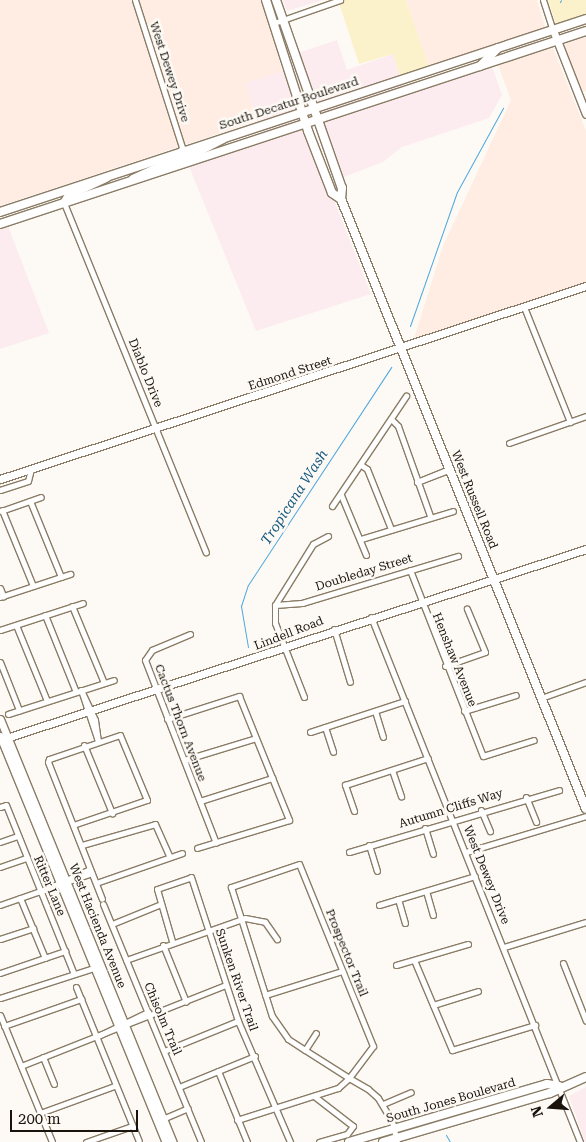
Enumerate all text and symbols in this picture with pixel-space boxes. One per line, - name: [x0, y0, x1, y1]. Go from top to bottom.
- street label: West Dewey Drive: [146, 20, 192, 124]
- street label: South Decatur Boulevard: [218, 75, 360, 133]
- street label: Diablo Drive: [125, 337, 165, 409]
- street label: Edmond Street: [247, 354, 333, 394]
- water label: Tropicana Wash: [257, 446, 331, 548]
- street label: West Russell Road: [448, 449, 500, 551]
- street label: Doubleday Street: [314, 551, 414, 595]
- street label: Henshaw Avenue: [429, 611, 479, 709]
- street label: Lindell Road: [252, 614, 326, 654]
- street label: Cactus Thorn Avenue: [151, 662, 209, 784]
- street label: Autumn Cliffs Way: [397, 786, 505, 832]
- street label: West Dewey Drive: [460, 824, 512, 926]
- street label: Ritter Lane: [30, 854, 68, 918]
- street label: West Hacienda Avenue: [65, 862, 129, 990]
- street label: Prospector Trail: [322, 907, 370, 999]
- street label: Sunken River Trail: [212, 927, 260, 1033]
- street label: Chisolm Trail: [140, 980, 184, 1058]
- street label: South Jones Boulevard: [385, 1076, 517, 1126]
- north arrow: [526, 1082, 576, 1132]
- scale bar: [12, 1100, 140, 1132]
- text: N: [527, 1104, 546, 1119]
- text: 200 m: [18, 1110, 61, 1128]

